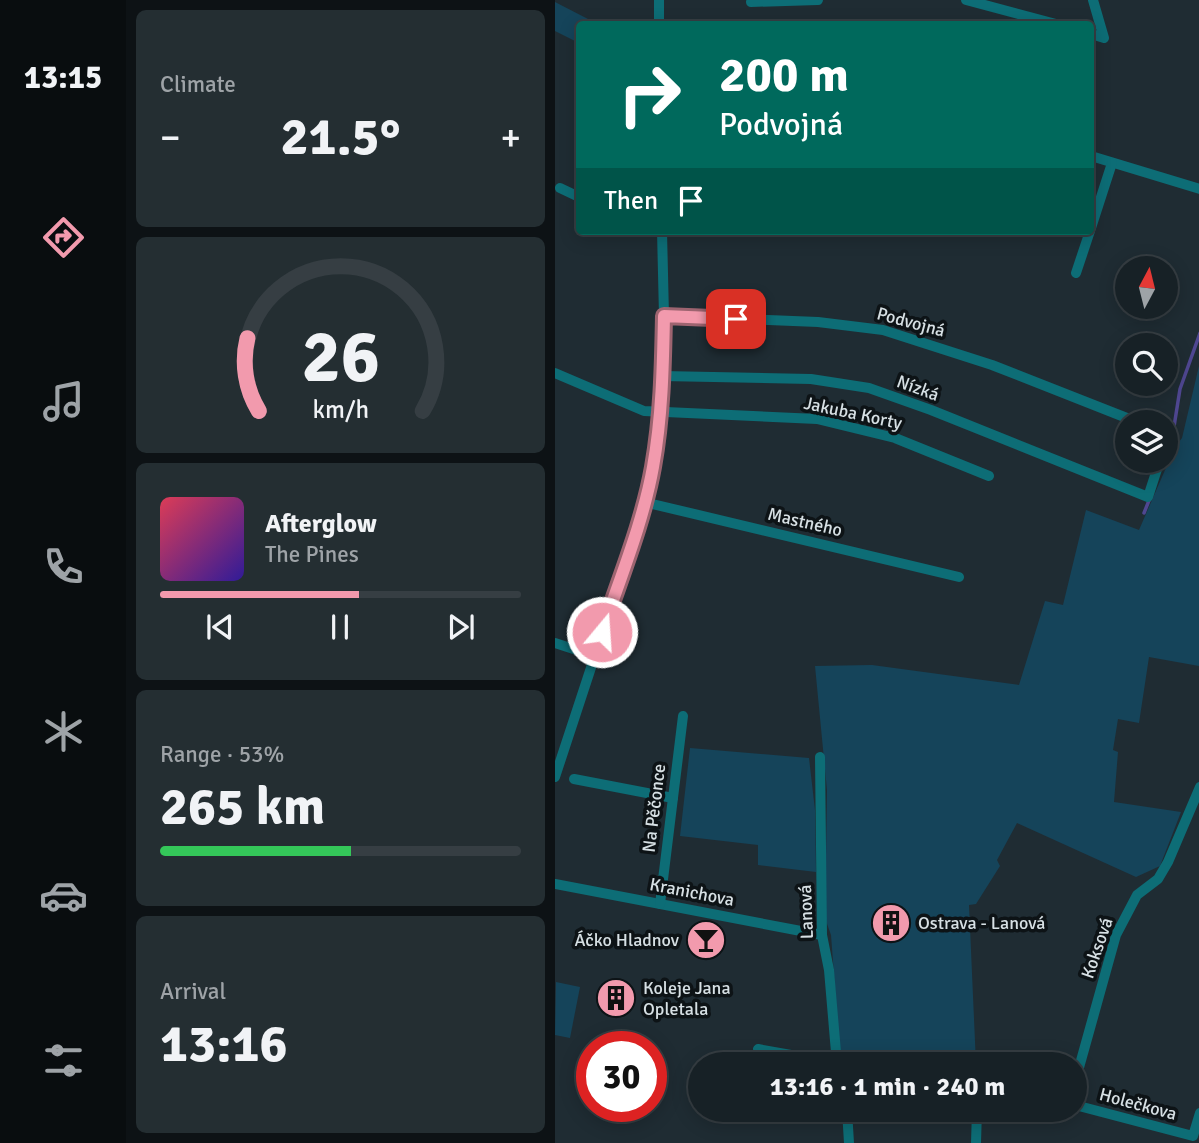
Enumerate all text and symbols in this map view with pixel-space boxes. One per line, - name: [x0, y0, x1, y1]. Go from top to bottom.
- text: 200 m: [719, 45, 849, 105]
- icon: right: [604, 49, 695, 140]
- text: 13:15: [24, 58, 102, 97]
- text: Climate: [160, 70, 236, 99]
- text: 21.5°: [281, 105, 400, 169]
- text: Podvojná: [719, 105, 843, 144]
- text: −: [160, 114, 181, 161]
- text: +: [500, 114, 521, 161]
- icon: arrive: [672, 182, 710, 220]
- text: Then: [604, 185, 658, 217]
- icon: directions: [39, 213, 88, 262]
- north arrow: [1115, 256, 1178, 318]
- map controls: [1115, 256, 1178, 473]
- pin: [706, 289, 766, 349]
- icon: arrive: [717, 300, 755, 338]
- street label: Podvojná: [874, 302, 948, 342]
- text: 26: [301, 313, 380, 402]
- button: search: [1115, 333, 1178, 396]
- street label: Nízká: [894, 370, 942, 406]
- icon: music: [39, 377, 88, 426]
- street label: Jakuba Korty: [802, 392, 904, 434]
- text: km/h: [312, 394, 369, 425]
- button: layers: [1115, 410, 1178, 473]
- street label: Mastného: [766, 503, 844, 541]
- text: Afterglow: [265, 508, 377, 540]
- text: The Pines: [265, 540, 359, 569]
- icon: phone: [39, 542, 88, 591]
- position arrow: [565, 595, 639, 669]
- icon: previous: [201, 608, 239, 646]
- icon: pause: [321, 608, 359, 646]
- icon: next: [442, 608, 480, 646]
- icon: climate: [39, 707, 88, 756]
- text: Range · 53%: [160, 740, 284, 769]
- street label: Na Pěčonce: [638, 762, 670, 854]
- text: 265 km: [160, 775, 325, 839]
- icon: car: [39, 871, 88, 920]
- street label: Kranichova: [648, 873, 736, 911]
- street label: Lanová: [794, 884, 818, 940]
- building icon: Ostrava - Lanová: [870, 902, 912, 944]
- place label: Ostrava - Lanová: [918, 912, 1046, 934]
- street label: Koksová: [1076, 915, 1118, 981]
- bar icon: Áčko Hladnov: [685, 919, 727, 961]
- place label: Áčko Hladnov: [574, 929, 680, 951]
- text: Arrival: [160, 977, 226, 1006]
- building icon: Koleje Jana Opletala: [595, 977, 637, 1019]
- place label: Koleje Jana Opletala: [643, 977, 731, 1020]
- text: 13:16: [160, 1012, 288, 1076]
- speed limit sign: 30: [576, 1031, 667, 1122]
- icon: filters: [39, 1036, 88, 1085]
- text: 13:16 · 1 min · 240 m: [770, 1071, 1005, 1103]
- street label: Holečkova: [1097, 1083, 1179, 1125]

